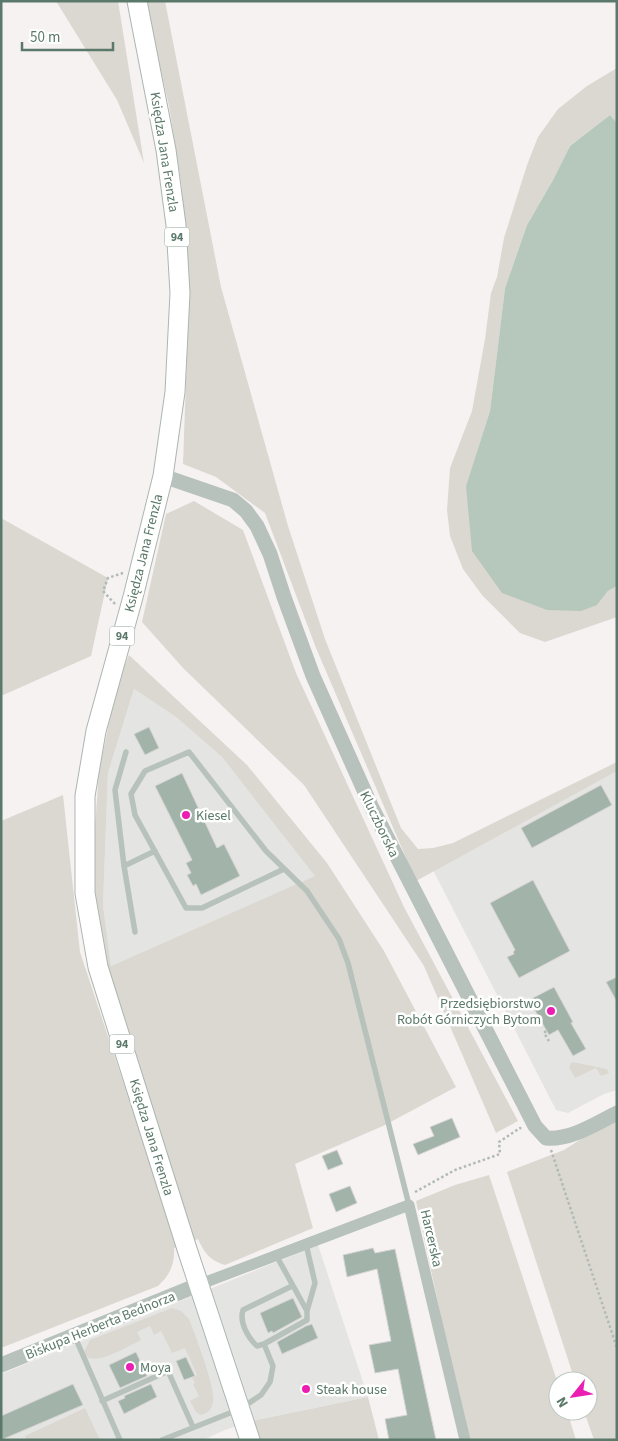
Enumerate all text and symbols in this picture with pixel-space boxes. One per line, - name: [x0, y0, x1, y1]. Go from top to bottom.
- scale bar: [22, 20, 114, 52]
- text: 50 m: [30, 27, 60, 48]
- street label: Księdza Jana Frenzla: [145, 91, 183, 214]
- road number: 94: [164, 228, 190, 246]
- street label: Księdza Jana Frenzla: [120, 492, 168, 615]
- road number: 94: [110, 626, 134, 646]
- street label: Kluczborska: [354, 788, 404, 861]
- place label: Kiesel: [196, 806, 231, 826]
- marker: Kiesel: [180, 809, 192, 821]
- place label: Przedsiębiorstwo Robót Górniczych Bytom: [397, 994, 541, 1030]
- marker: Przedsiębiorstwo Robót Górniczych Bytom: [545, 1005, 557, 1017]
- road number: 94: [110, 1034, 134, 1054]
- street label: Księdza Jana Frenzla: [124, 1076, 178, 1198]
- street label: Harcerska: [415, 1207, 447, 1269]
- street label: Biskupa Herberta Bednorza: [23, 1287, 178, 1365]
- place label: Moya: [140, 1358, 171, 1378]
- marker: Moya: [124, 1361, 136, 1373]
- north arrow: [548, 1371, 598, 1421]
- place label: Steak house: [316, 1380, 387, 1400]
- marker: Steak house: [300, 1383, 312, 1395]
- text: N: [552, 1393, 574, 1411]

